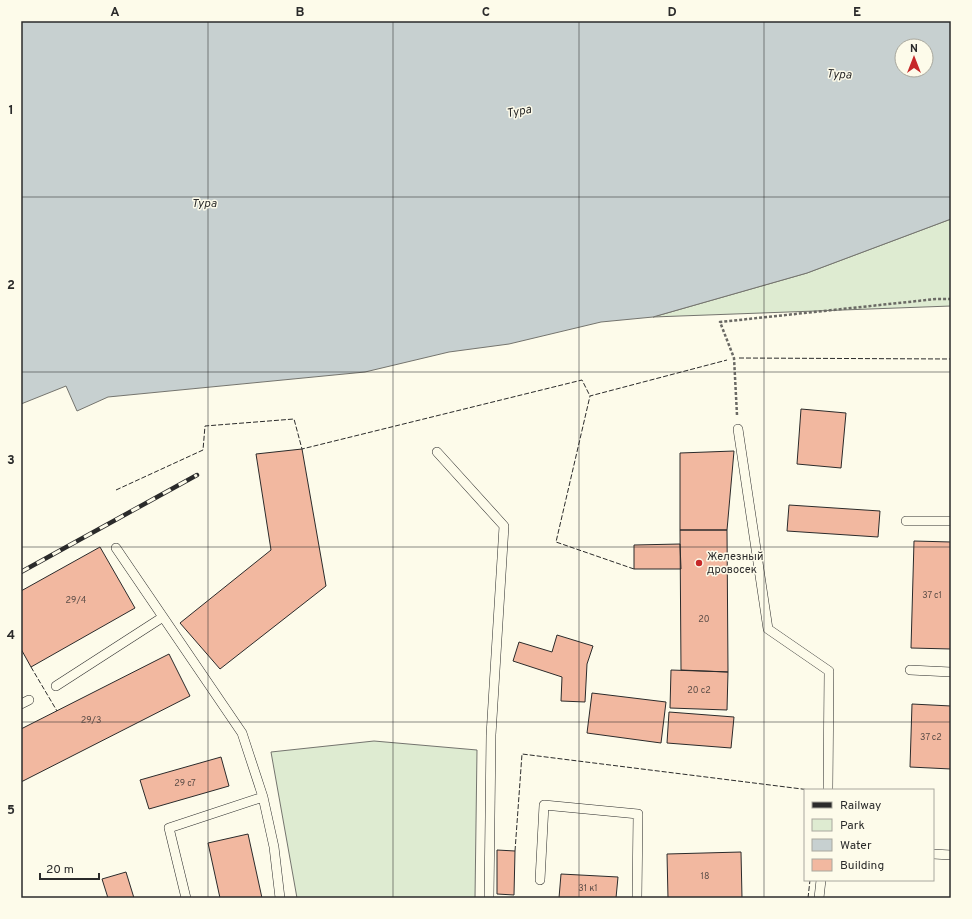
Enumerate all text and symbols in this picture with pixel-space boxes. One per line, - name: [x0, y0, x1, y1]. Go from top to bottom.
- text: A: [110, 5, 120, 21]
- text: B: [296, 5, 305, 21]
- text: C: [482, 5, 490, 21]
- text: D: [667, 5, 677, 21]
- text: E: [853, 5, 861, 21]
- north arrow: [894, 38, 934, 78]
- text: N: [910, 42, 918, 56]
- water label: Тура: [826, 66, 853, 84]
- water label: Тура: [505, 102, 534, 122]
- text: 1: [8, 103, 14, 119]
- water label: Тура: [191, 196, 217, 212]
- text: 2: [7, 278, 15, 294]
- text: 3: [7, 453, 15, 469]
- place label: Железный дровосек: [707, 550, 763, 577]
- marker: Железный дровосек: [694, 558, 704, 568]
- house number: 37 с1: [922, 590, 942, 601]
- house number: 29/4: [66, 595, 87, 606]
- house number: 20: [698, 614, 710, 625]
- text: 4: [7, 628, 15, 644]
- house number: 20 с2: [687, 685, 711, 696]
- house number: 29/3: [81, 715, 101, 726]
- house number: 37 с2: [920, 732, 942, 743]
- house number: 29 с7: [174, 778, 196, 789]
- legend: [804, 789, 934, 881]
- text: Railway: [840, 798, 881, 814]
- text: 5: [7, 803, 15, 819]
- text: Park: [840, 818, 865, 834]
- text: Water: [840, 838, 872, 854]
- scale bar: [40, 855, 99, 881]
- text: Building: [840, 858, 884, 874]
- text: 20 m: [46, 862, 74, 878]
- house number: 18: [701, 871, 709, 882]
- house number: 31 к1: [578, 883, 598, 894]

